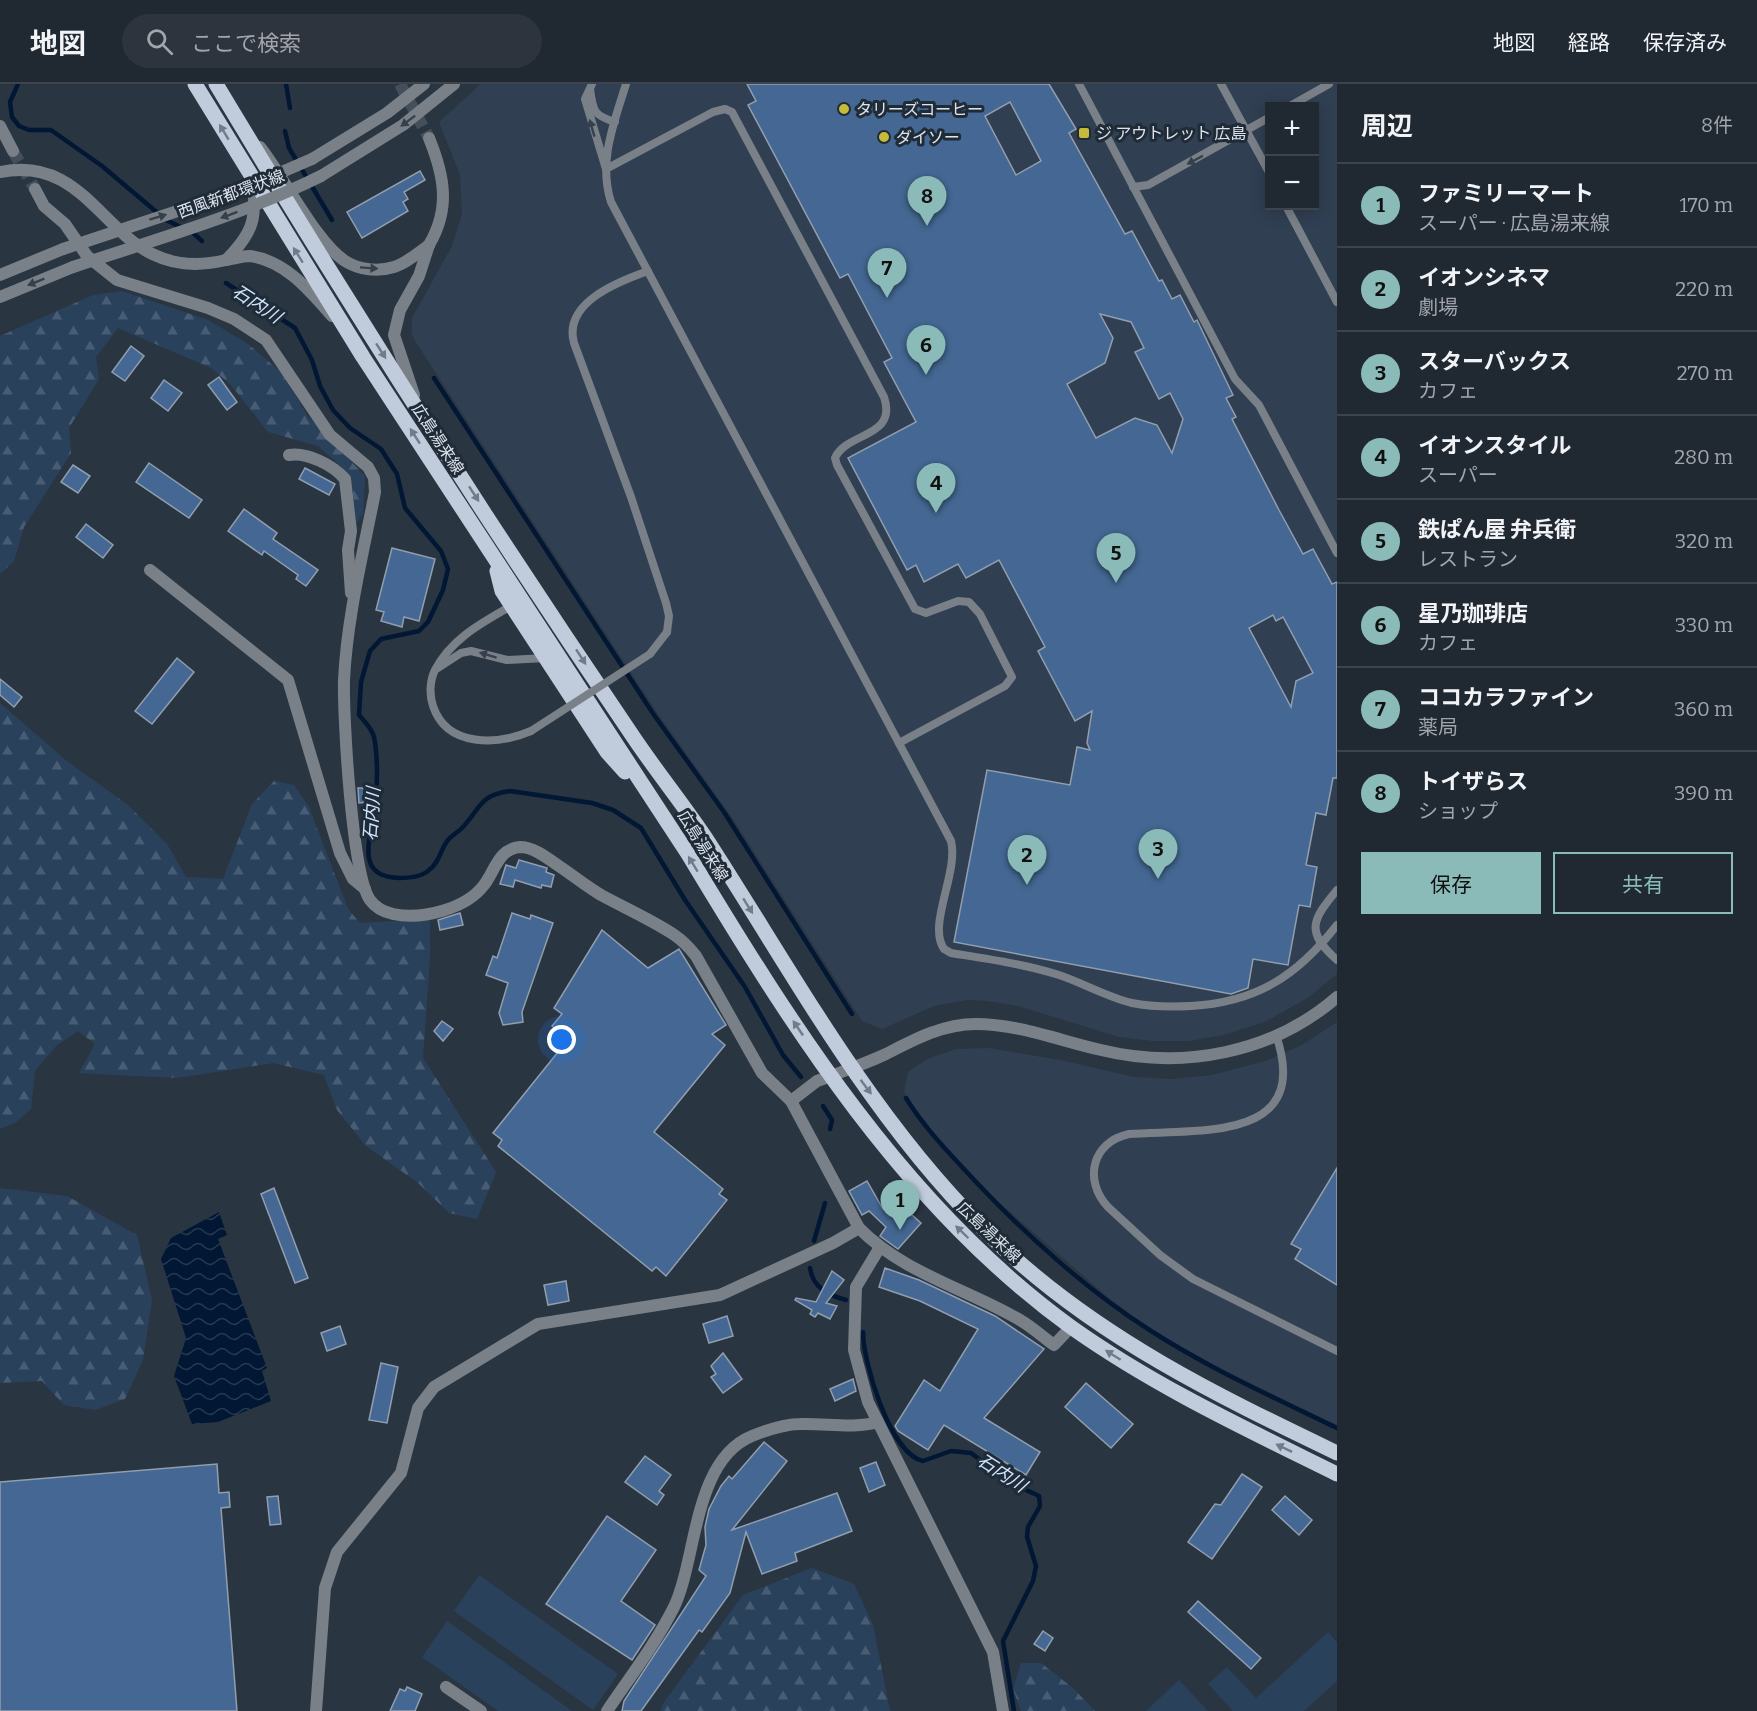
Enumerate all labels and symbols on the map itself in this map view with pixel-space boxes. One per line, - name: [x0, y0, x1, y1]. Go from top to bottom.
- place label: タリーズコーヒー: [856, 100, 983, 119]
- marker: タリーズコーヒー: [837, 102, 851, 116]
- one-way arrow: [401, 115, 416, 127]
- one-way arrow: [587, 119, 596, 137]
- one-way arrow: [218, 124, 229, 140]
- place label: ジ アウトレット 広島: [1096, 124, 1246, 143]
- marker: ジ アウトレット 広島: [1077, 126, 1091, 140]
- place label: ダイソー: [896, 128, 960, 147]
- marker: ダイソー: [877, 130, 891, 144]
- one-way arrow: [1187, 155, 1204, 165]
- street label: 西風新都環状線: [175, 166, 287, 222]
- pin: 8: [908, 176, 946, 226]
- one-way arrow: [220, 210, 238, 220]
- one-way arrow: [149, 212, 167, 221]
- one-way arrow: [293, 246, 304, 263]
- pin: 7: [868, 248, 906, 298]
- one-way arrow: [359, 264, 378, 273]
- one-way arrow: [27, 277, 45, 287]
- water label: 石内川: [228, 280, 287, 329]
- pin: 6: [906, 326, 946, 375]
- one-way arrow: [375, 343, 386, 359]
- street label: 広島湯来線: [408, 400, 468, 478]
- one-way arrow: [409, 428, 420, 445]
- pin: 4: [916, 464, 956, 513]
- one-way arrow: [468, 486, 479, 502]
- pin: 5: [1096, 534, 1136, 583]
- one-way arrow: [575, 649, 587, 665]
- one-way arrow: [479, 650, 497, 659]
- water label: 石内川: [359, 784, 385, 842]
- street label: 広島湯来線: [674, 807, 732, 885]
- pin: 3: [1138, 830, 1178, 879]
- pin: 2: [1008, 836, 1046, 885]
- one-way arrow: [688, 856, 699, 872]
- one-way arrow: [743, 898, 754, 914]
- one-way arrow: [792, 1020, 803, 1036]
- your location: [547, 1025, 576, 1054]
- one-way arrow: [859, 1080, 871, 1095]
- pin: 1: [880, 1180, 920, 1230]
- street label: 広島湯来線: [953, 1198, 1025, 1266]
- one-way arrow: [956, 1226, 970, 1240]
- one-way arrow: [1105, 1350, 1121, 1361]
- one-way arrow: [1276, 1444, 1293, 1453]
- water label: 石内川: [973, 1449, 1032, 1498]

